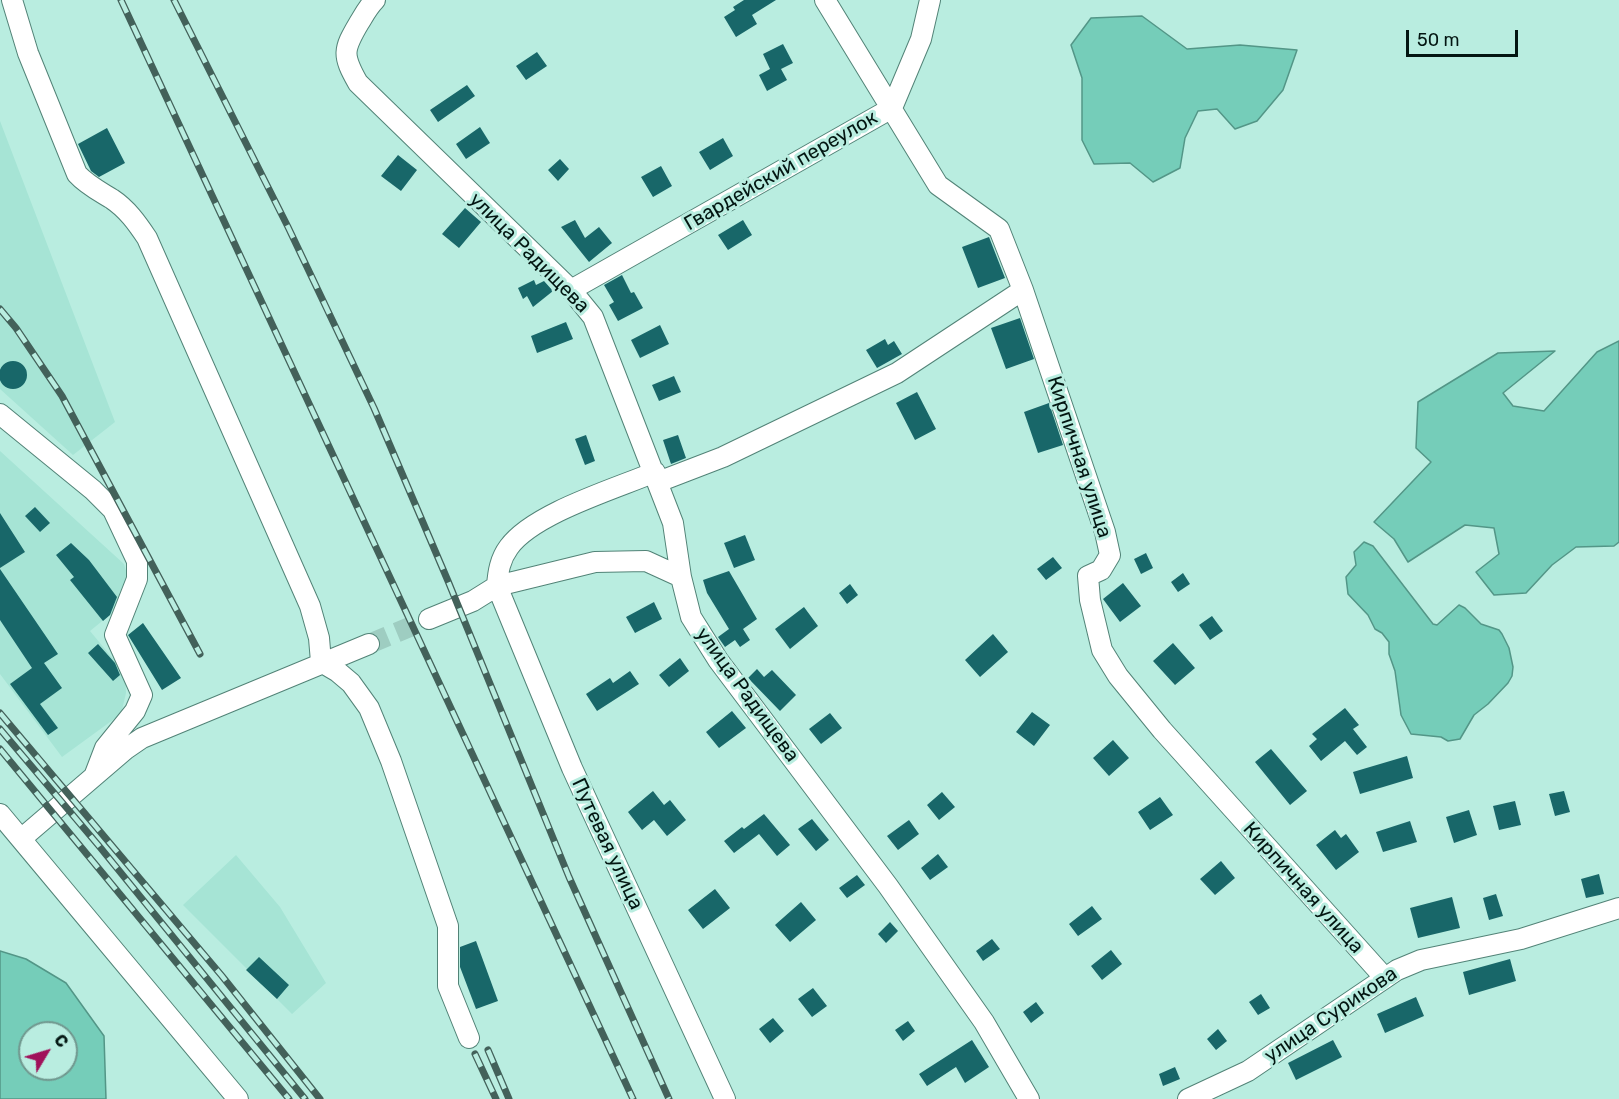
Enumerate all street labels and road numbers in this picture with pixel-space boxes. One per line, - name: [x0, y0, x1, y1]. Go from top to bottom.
- street label: Гвардейский переулок: [680, 106, 882, 236]
- street label: улица Радищева: [464, 188, 594, 318]
- street label: Кирпичная улица: [1042, 373, 1116, 541]
- street label: улица Радищева: [690, 623, 804, 767]
- street label: Путевая улица: [566, 774, 648, 914]
- street label: Кирпичная улица: [1238, 817, 1368, 959]
- street label: улица Сурикова: [1260, 962, 1402, 1068]

